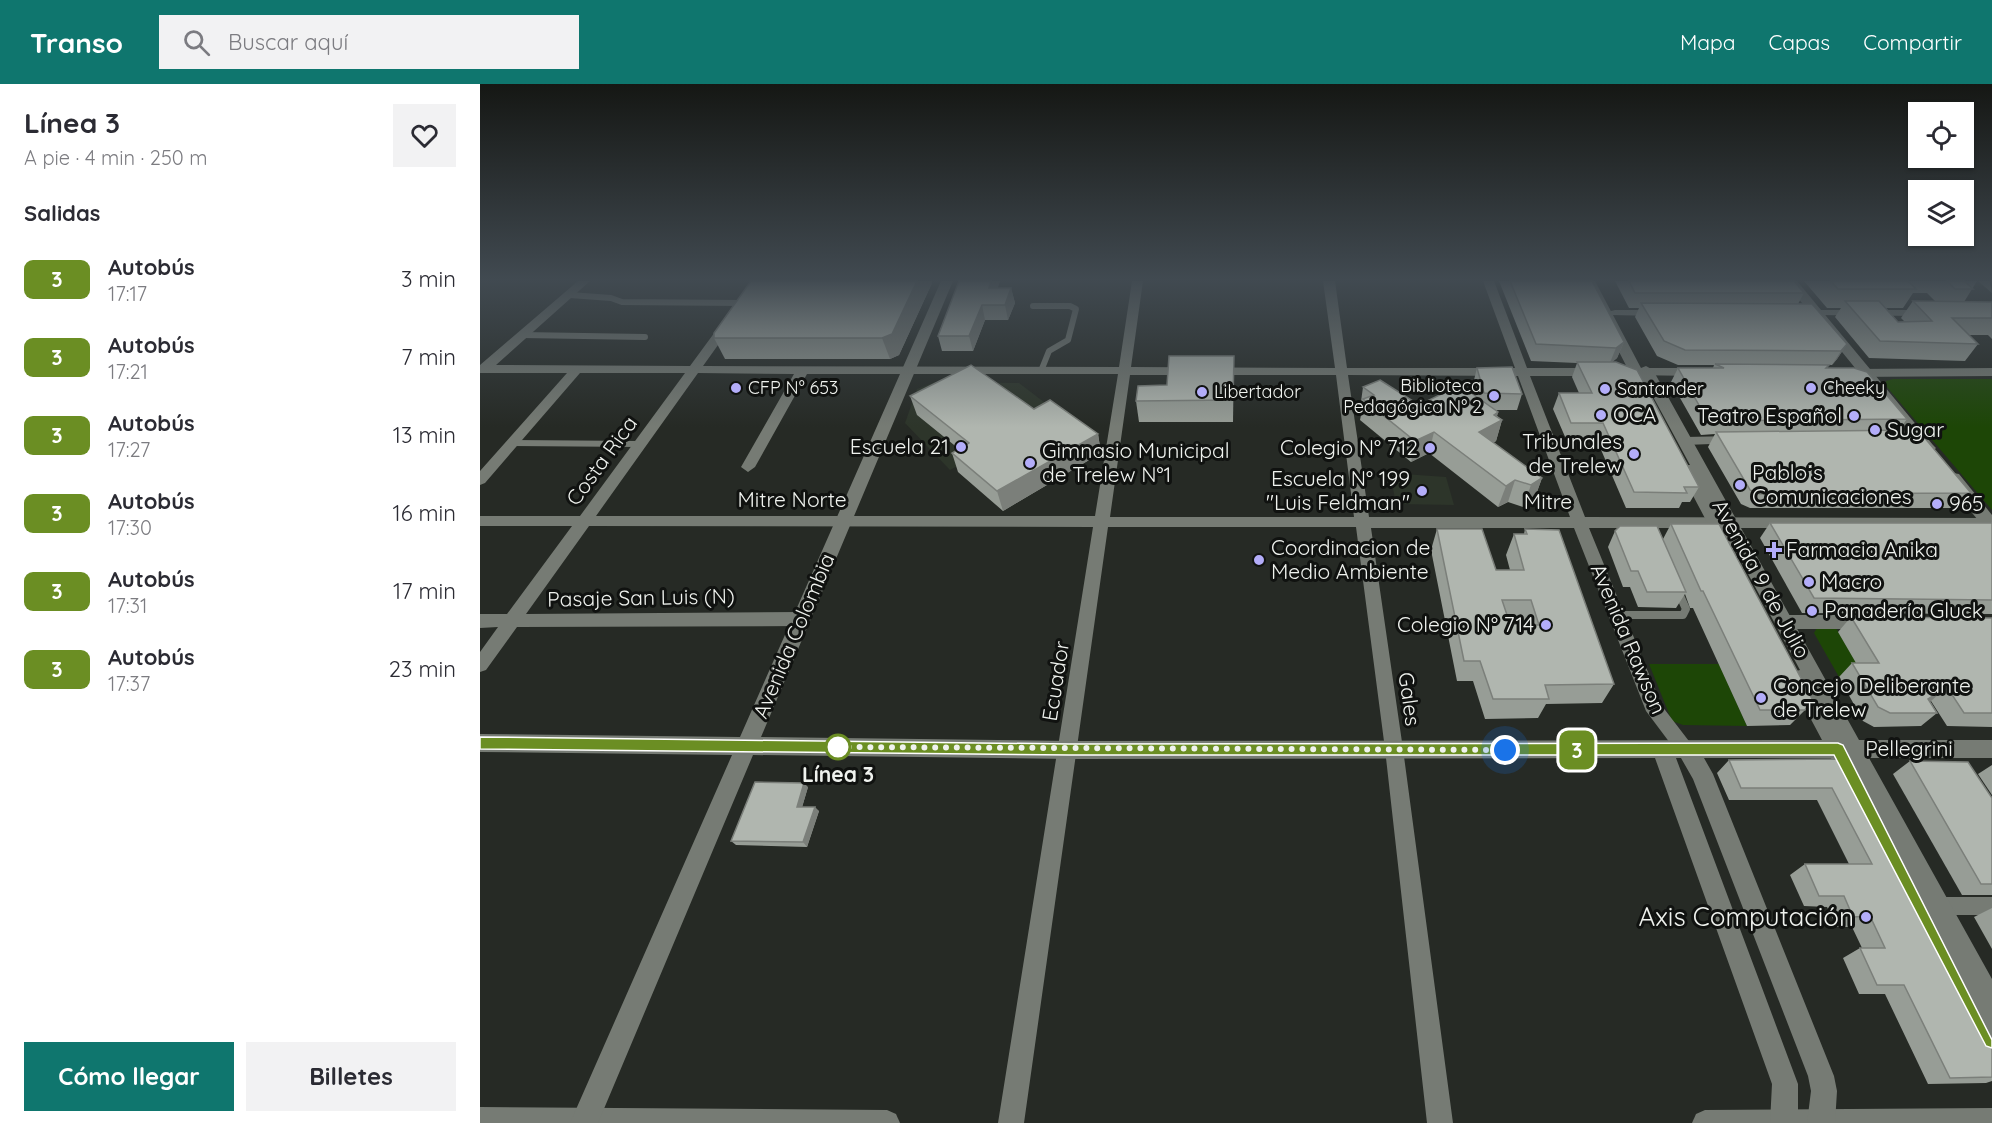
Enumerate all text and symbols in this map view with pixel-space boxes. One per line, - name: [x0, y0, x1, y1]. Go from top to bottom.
- search box: [159, 15, 579, 69]
- text: Transo: [30, 25, 123, 60]
- icon: search: [180, 26, 213, 59]
- text: Buscar aquí: [228, 28, 348, 56]
- text: Mapa: [1680, 29, 1735, 55]
- text: Capas: [1768, 29, 1830, 55]
- text: Compartir: [1863, 29, 1962, 55]
- map controls: [1908, 102, 1974, 246]
- button: locate: [1908, 102, 1974, 168]
- button: heart: [393, 104, 456, 167]
- text: Línea 3: [24, 105, 120, 140]
- text: A pie · 4 min · 250 m: [24, 145, 207, 170]
- button: layers: [1908, 180, 1974, 246]
- text: Salidas: [24, 199, 100, 227]
- text: Autobús: [108, 253, 195, 281]
- text: 3 min: [401, 265, 456, 293]
- text: 3: [51, 266, 63, 292]
- text: 17:17: [108, 281, 147, 306]
- text: Autobús: [108, 331, 195, 359]
- text: 7 min: [401, 343, 456, 371]
- text: 3: [51, 344, 63, 370]
- text: 17:21: [108, 359, 148, 384]
- place label: Biblioteca Pedagógica N° 2: [1343, 374, 1482, 418]
- place label: CFP N° 653: [748, 376, 839, 399]
- place label: Cheeky: [1823, 376, 1885, 399]
- place label: Santander: [1617, 377, 1704, 400]
- place label: Libertador: [1214, 380, 1301, 403]
- marker: CFP N° 653: [729, 381, 743, 395]
- marker: Cheeky: [1804, 381, 1818, 395]
- marker: Santander: [1598, 382, 1612, 396]
- marker: Libertador: [1195, 385, 1209, 399]
- marker: Biblioteca Pedagógica N° 2: [1487, 389, 1501, 403]
- place label: OCA: [1613, 401, 1656, 427]
- place label: Teatro Español: [1697, 402, 1842, 428]
- marker: OCA: [1594, 408, 1608, 422]
- text: Autobús: [108, 409, 195, 437]
- marker: Teatro Español: [1847, 409, 1861, 423]
- street label: Costa Rica: [560, 411, 642, 510]
- place label: Sugar: [1887, 416, 1944, 442]
- text: 13 min: [393, 421, 456, 449]
- text: 3: [51, 422, 63, 448]
- marker: Sugar: [1868, 423, 1882, 437]
- place label: Tribunales de Trelew: [1522, 428, 1622, 478]
- place label: Escuela 21: [850, 433, 949, 459]
- place label: Colegio N° 712: [1280, 434, 1418, 460]
- text: 17:27: [108, 437, 150, 462]
- place label: Gimnasio Municipal de Trelew N°1: [1042, 437, 1229, 487]
- marker: Escuela 21: [954, 440, 968, 454]
- marker: Colegio N° 712: [1423, 441, 1437, 455]
- marker: Tribunales de Trelew: [1627, 447, 1641, 461]
- marker: Gimnasio Municipal de Trelew N°1: [1023, 456, 1037, 470]
- place label: Pablo´s Comunicaciones: [1752, 459, 1912, 509]
- place label: Escuela N° 199 "Luis Feldman": [1266, 465, 1410, 515]
- marker: Pablo´s Comunicaciones: [1733, 478, 1747, 492]
- marker: Escuela N° 199 "Luis Feldman": [1415, 484, 1429, 498]
- street label: Mitre Norte: [737, 486, 847, 512]
- text: Autobús: [108, 487, 195, 515]
- street label: Mitre: [1524, 488, 1572, 514]
- place label: 965: [1949, 490, 1983, 516]
- street label: Avenida 9 de Julio: [1707, 495, 1816, 662]
- marker: 965: [1930, 497, 1944, 511]
- text: 16 min: [393, 499, 456, 527]
- text: 3: [51, 500, 63, 526]
- text: 17:30: [108, 515, 152, 540]
- place label: Coordinacion de Medio Ambiente: [1271, 534, 1430, 584]
- place label: Farmacia Anika: [1786, 536, 1938, 562]
- marker: Farmacia Anika: [1767, 543, 1781, 557]
- street label: Avenida Colombia: [747, 549, 840, 722]
- marker: Coordinacion de Medio Ambiente: [1252, 553, 1266, 567]
- street label: Avenida Rawson: [1586, 560, 1672, 718]
- text: Autobús: [108, 565, 195, 593]
- place label: Macro: [1821, 568, 1882, 594]
- marker: Macro: [1802, 575, 1816, 589]
- text: 17 min: [393, 577, 456, 605]
- text: 3: [51, 578, 63, 604]
- street label: Pasaje San Luis (N): [547, 582, 735, 612]
- text: 17:31: [108, 593, 147, 618]
- place label: Panadería Gluck: [1824, 597, 1983, 623]
- marker: Panadería Gluck: [1805, 604, 1819, 618]
- place label: Colegio N° 714: [1397, 611, 1534, 637]
- marker: Colegio N° 714: [1539, 618, 1553, 632]
- street label: Ecuador: [1036, 639, 1074, 723]
- text: Autobús: [108, 643, 195, 671]
- text: 23 min: [389, 655, 456, 683]
- text: 3: [51, 656, 63, 682]
- street label: Gales: [1393, 670, 1427, 727]
- text: 17:37: [108, 671, 150, 696]
- place label: Concejo Deliberante de Trelew: [1773, 672, 1971, 722]
- marker: Concejo Deliberante de Trelew: [1754, 691, 1768, 705]
- line badge: 3: [1558, 730, 1596, 770]
- marker: Línea 3: [825, 734, 851, 760]
- your location: [1490, 735, 1520, 765]
- street label: Pellegrini: [1865, 735, 1953, 761]
- text: 3: [1571, 737, 1583, 763]
- place label: Línea 3: [802, 761, 874, 787]
- place label: Axis Computación: [1638, 900, 1854, 933]
- marker: Axis Computación: [1859, 910, 1873, 924]
- button: Cómo llegar: [24, 1042, 234, 1111]
- button: Billetes: [246, 1042, 456, 1111]

